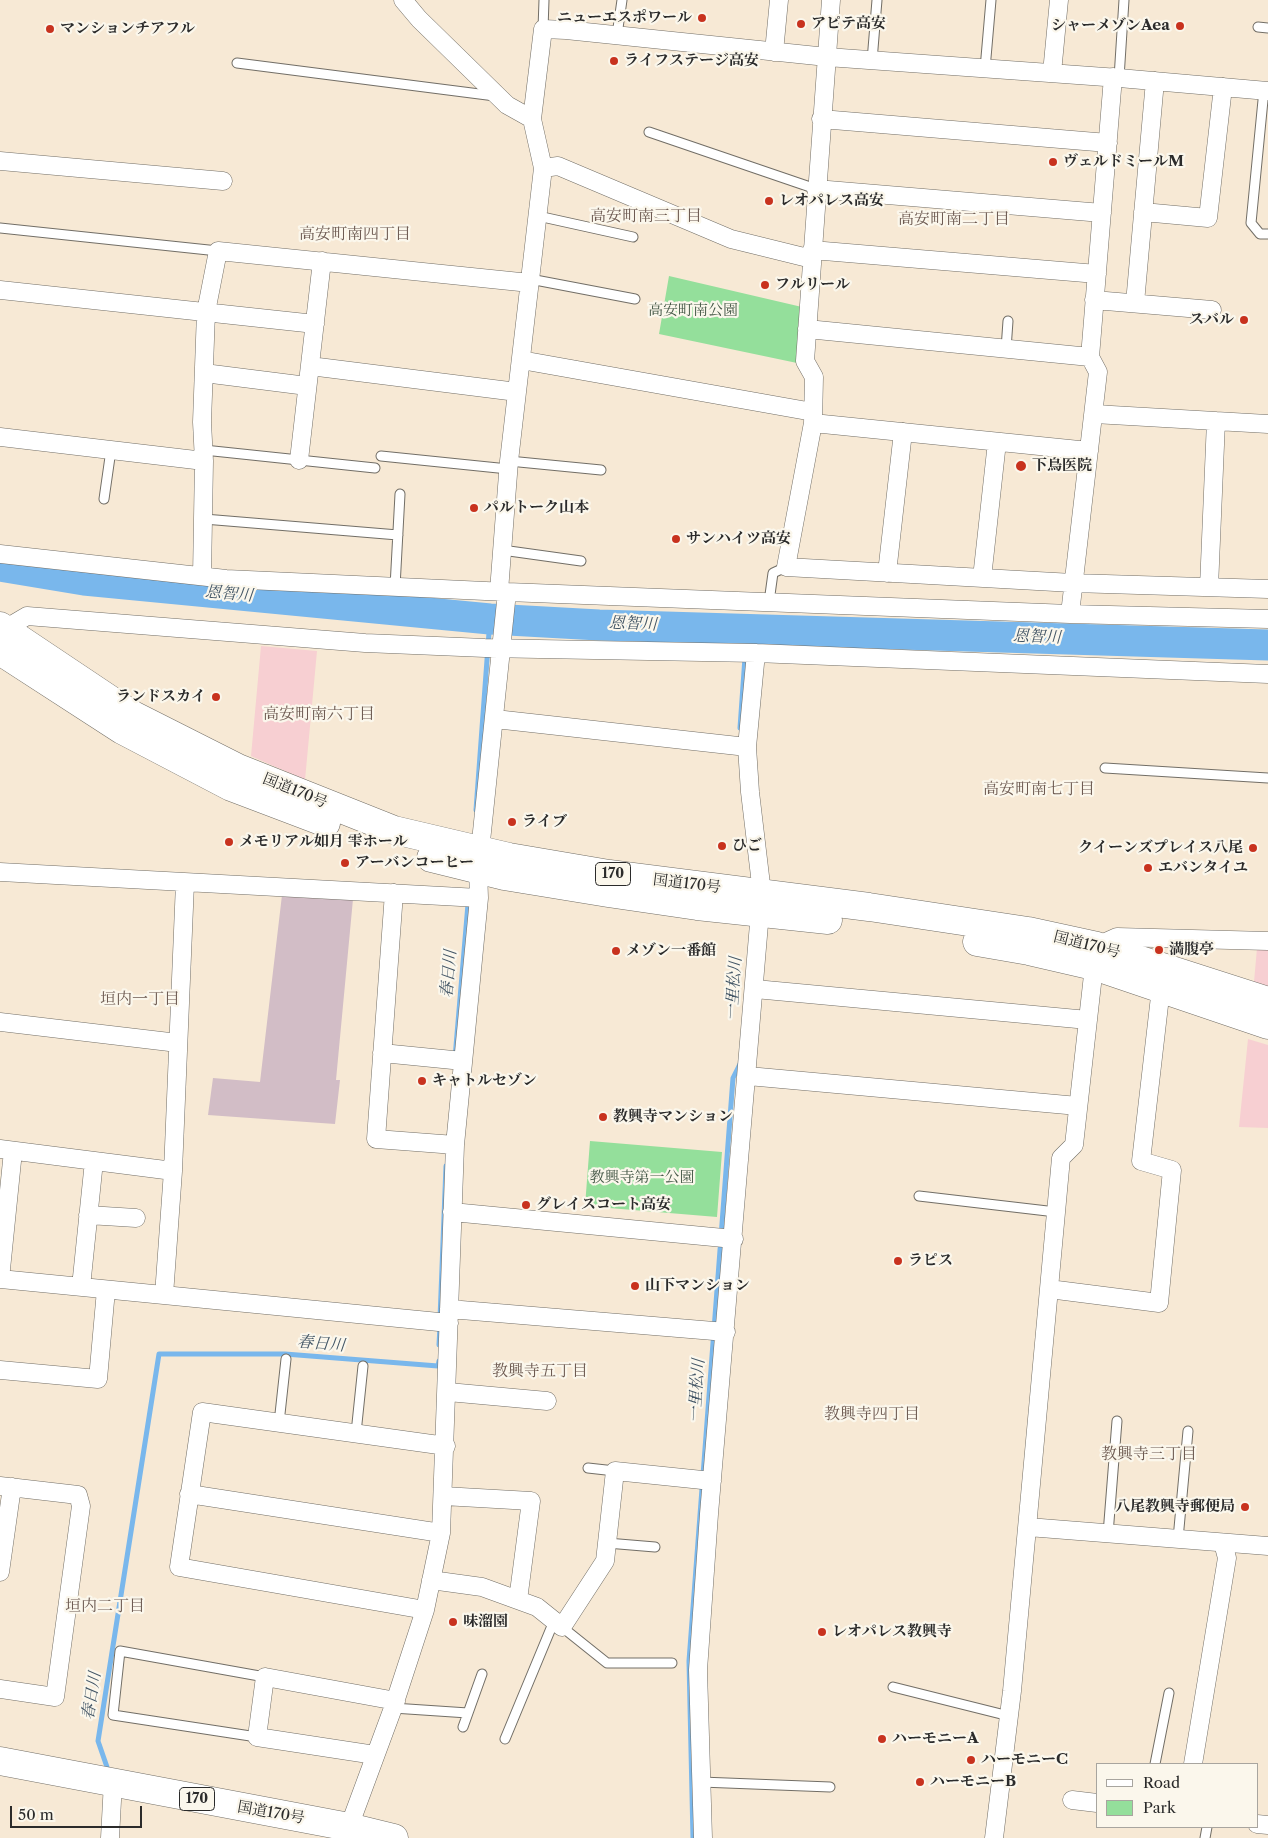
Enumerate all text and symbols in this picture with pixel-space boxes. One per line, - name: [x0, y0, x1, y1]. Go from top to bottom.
- place label: ニューエスポワール: [557, 9, 692, 27]
- marker: ニューエスポワール: [696, 12, 708, 24]
- place label: アピテ高安: [811, 15, 886, 33]
- place label: シャーメゾンAea: [1051, 17, 1170, 35]
- marker: アピテ高安: [795, 18, 807, 30]
- place label: マンションチアフル: [60, 20, 195, 38]
- marker: シャーメゾンAea: [1174, 20, 1186, 32]
- marker: マンションチアフル: [44, 23, 56, 35]
- place label: ライフステージ高安: [624, 52, 759, 70]
- marker: ライフステージ高安: [608, 55, 620, 67]
- place label: ヴェルドミールM: [1063, 153, 1184, 171]
- marker: ヴェルドミールM: [1047, 156, 1059, 168]
- place label: レオパレス高安: [779, 192, 884, 210]
- marker: レオパレス高安: [763, 195, 775, 207]
- district label: 高安町南三丁目: [590, 206, 702, 226]
- district label: 高安町南二丁目: [898, 209, 1010, 229]
- district label: 高安町南四丁目: [299, 224, 411, 244]
- place label: フルリール: [775, 276, 850, 294]
- marker: フルリール: [759, 279, 771, 291]
- park label: 高安町南公園: [648, 302, 738, 320]
- place label: スバル: [1189, 311, 1234, 329]
- marker: スバル: [1238, 314, 1250, 326]
- place label: 下鳥医院: [1032, 457, 1092, 475]
- marker: 下鳥医院: [1014, 459, 1028, 473]
- place label: パルトーク山本: [484, 499, 589, 517]
- marker: パルトーク山本: [468, 502, 480, 514]
- place label: サンハイツ高安: [686, 530, 791, 548]
- marker: サンハイツ高安: [670, 533, 682, 545]
- water label: 恩智川: [204, 582, 254, 606]
- water label: 恩智川: [609, 614, 657, 634]
- water label: 恩智川: [1013, 627, 1061, 647]
- place label: ランドスカイ: [116, 688, 206, 706]
- marker: ランドスカイ: [210, 691, 222, 703]
- district label: 高安町南六丁目: [263, 704, 375, 724]
- street label: 国道170号: [260, 770, 330, 812]
- district label: 高安町南七丁目: [983, 779, 1095, 799]
- place label: ライブ: [522, 813, 567, 831]
- marker: ライブ: [506, 816, 518, 828]
- place label: メモリアル如月 雫ホール: [239, 833, 408, 851]
- marker: メモリアル如月 雫ホール: [223, 836, 235, 848]
- place label: ひご: [732, 837, 762, 855]
- place label: クイーンズプレイス八尾: [1078, 839, 1243, 857]
- marker: ひご: [716, 840, 728, 852]
- marker: クイーンズプレイス八尾: [1247, 842, 1259, 854]
- place label: アーバンコーヒー: [355, 854, 474, 872]
- marker: アーバンコーヒー: [339, 857, 351, 869]
- place label: エバンタイユ: [1158, 859, 1248, 877]
- road number: 170: [596, 862, 630, 886]
- marker: エバンタイユ: [1142, 862, 1154, 874]
- street label: 国道170号: [652, 871, 722, 897]
- street label: 国道170号: [1052, 928, 1122, 962]
- place label: 満腹亭: [1169, 941, 1214, 959]
- place label: メゾン一番館: [626, 942, 716, 960]
- marker: 満腹亭: [1153, 944, 1165, 956]
- marker: メゾン一番館: [610, 945, 622, 957]
- water label: 春日川: [437, 949, 461, 999]
- water label: 一里松川: [722, 956, 746, 1022]
- district label: 垣内一丁目: [100, 989, 180, 1009]
- place label: キャトルセゾン: [432, 1072, 537, 1090]
- marker: キャトルセゾン: [416, 1075, 428, 1087]
- place label: 教興寺マンション: [613, 1108, 733, 1126]
- marker: 教興寺マンション: [597, 1111, 609, 1123]
- park label: 教興寺第一公園: [590, 1169, 694, 1187]
- place label: グレイスコート高安: [536, 1196, 671, 1214]
- marker: グレイスコート高安: [520, 1199, 532, 1211]
- place label: ラピス: [908, 1252, 953, 1270]
- marker: ラピス: [892, 1255, 904, 1267]
- place label: 山下マンション: [645, 1277, 750, 1295]
- marker: 山下マンション: [629, 1280, 641, 1292]
- water label: 春日川: [296, 1332, 346, 1356]
- water label: 一里松川: [685, 1358, 709, 1424]
- district label: 教興寺五丁目: [492, 1361, 588, 1381]
- district label: 教興寺四丁目: [824, 1404, 920, 1424]
- district label: 教興寺三丁目: [1101, 1444, 1197, 1464]
- place label: 八尾教興寺郵便局: [1115, 1498, 1235, 1516]
- marker: 八尾教興寺郵便局: [1239, 1501, 1251, 1513]
- district label: 垣内二丁目: [65, 1596, 145, 1616]
- place label: 味溜園: [463, 1613, 508, 1631]
- marker: 味溜園: [447, 1616, 459, 1628]
- place label: レオパレス教興寺: [832, 1623, 952, 1641]
- marker: レオパレス教興寺: [816, 1626, 828, 1638]
- water label: 春日川: [79, 1671, 105, 1721]
- place label: ハーモニーA: [892, 1730, 979, 1748]
- marker: ハーモニーA: [876, 1733, 888, 1745]
- place label: ハーモニーC: [981, 1751, 1068, 1769]
- marker: ハーモニーC: [965, 1754, 977, 1766]
- legend: [1096, 1763, 1258, 1828]
- place label: ハーモニーB: [930, 1773, 1016, 1791]
- text: Road: [1143, 1773, 1180, 1792]
- marker: ハーモニーB: [914, 1776, 926, 1788]
- road number: 170: [180, 1788, 214, 1810]
- scale bar: [12, 1796, 145, 1828]
- street label: 国道170号: [236, 1798, 306, 1828]
- text: Park: [1143, 1798, 1176, 1817]
- text: 50 m: [18, 1805, 54, 1824]

